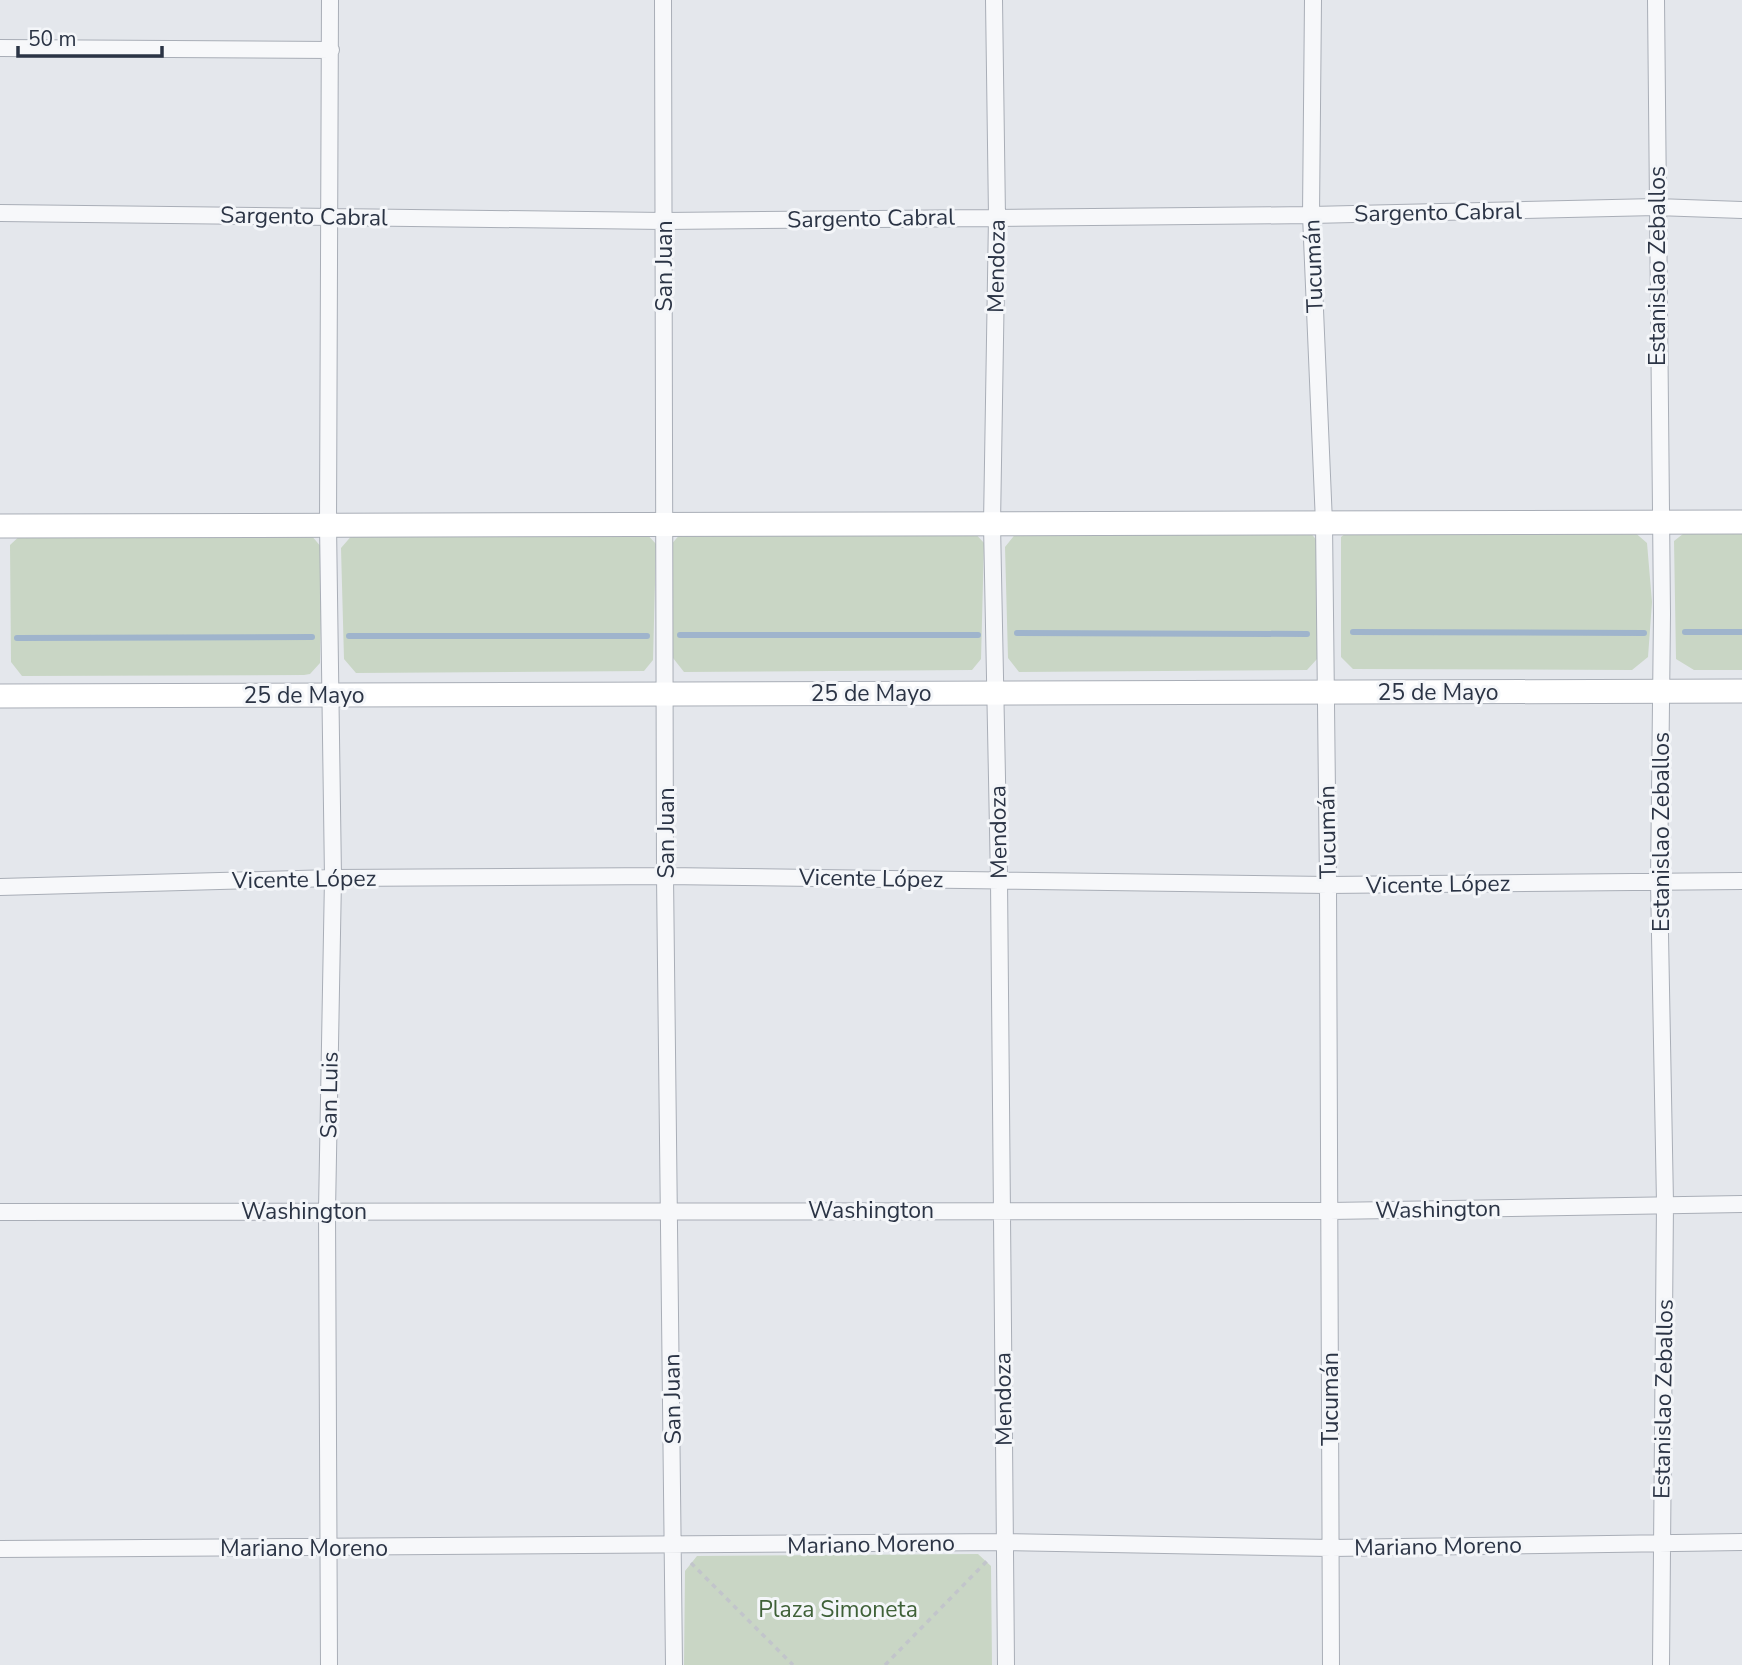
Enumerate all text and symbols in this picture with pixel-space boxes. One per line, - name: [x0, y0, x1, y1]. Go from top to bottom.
- scale bar: [18, 14, 161, 58]
- text: 50 m: [28, 25, 77, 53]
- street label: Estanislao Zeballos: [1642, 166, 1673, 366]
- street label: Sargento Cabral: [1354, 196, 1522, 229]
- street label: Sargento Cabral: [220, 200, 388, 233]
- street label: Sargento Cabral: [787, 202, 955, 235]
- street label: Mendoza: [980, 219, 1013, 313]
- street label: Tucumán: [1296, 219, 1331, 313]
- street label: San Juan: [649, 221, 680, 311]
- street label: 25 de Mayo: [1377, 677, 1499, 708]
- street label: 25 de Mayo: [810, 678, 932, 709]
- street label: 25 de Mayo: [243, 680, 365, 711]
- street label: Estanislao Zeballos: [1646, 732, 1677, 932]
- street label: Mendoza: [982, 785, 1015, 879]
- street label: Tucumán: [1311, 785, 1344, 879]
- street label: San Juan: [651, 788, 682, 878]
- street label: Vicente López: [798, 862, 943, 895]
- street label: Vicente López: [231, 863, 376, 896]
- street label: Vicente López: [1365, 868, 1510, 901]
- street label: San Luis: [313, 1051, 346, 1139]
- street label: Washington: [1375, 1193, 1501, 1226]
- street label: Washington: [808, 1195, 934, 1226]
- street label: Washington: [241, 1196, 367, 1227]
- street label: Estanislao Zeballos: [1646, 1299, 1681, 1499]
- street label: Mendoza: [987, 1352, 1020, 1446]
- street label: Tucumán: [1315, 1352, 1346, 1446]
- street label: San Juan: [656, 1353, 689, 1445]
- street label: Mariano Moreno: [787, 1528, 955, 1561]
- street label: Mariano Moreno: [1354, 1530, 1522, 1563]
- street label: Mariano Moreno: [220, 1533, 388, 1564]
- park label: Plaza Simoneta: [758, 1594, 918, 1625]

